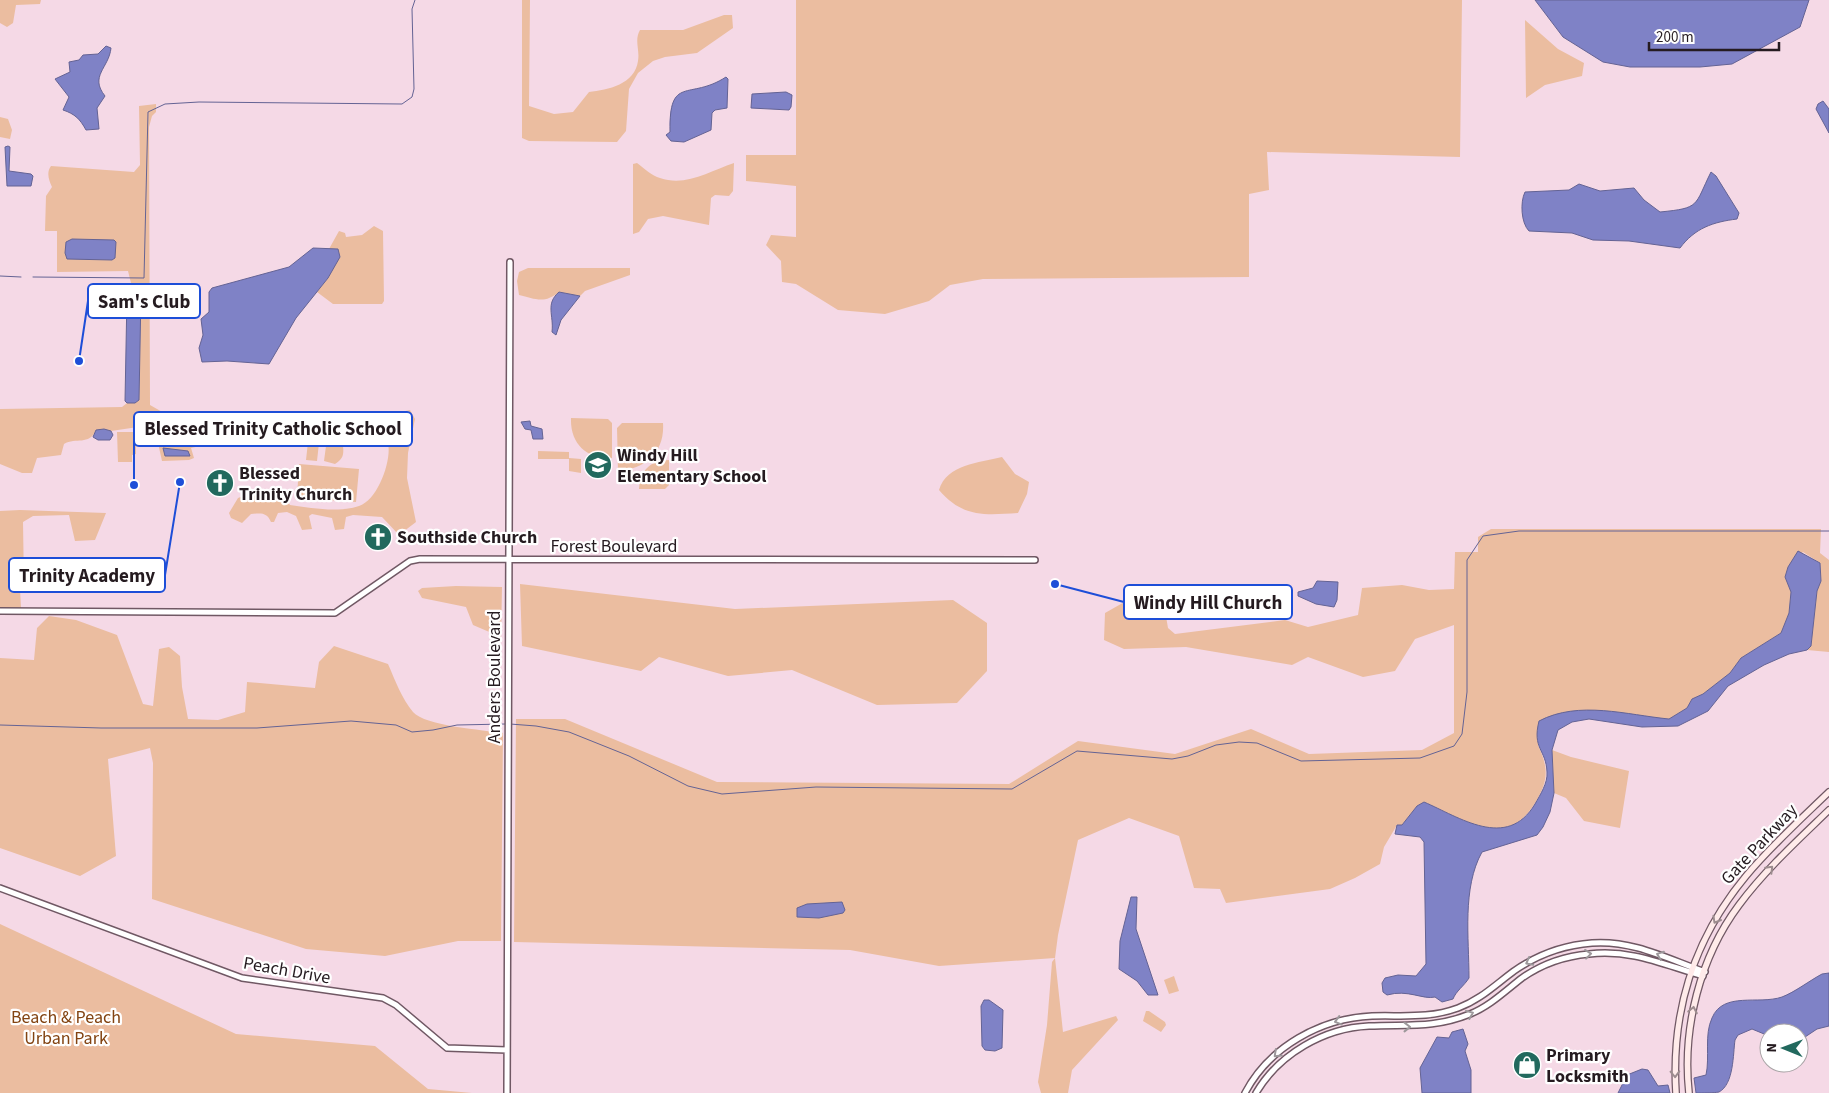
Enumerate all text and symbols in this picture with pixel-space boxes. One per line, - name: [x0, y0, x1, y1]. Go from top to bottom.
- scale bar: [1649, 20, 1779, 52]
- text: 200 m: [1656, 27, 1694, 48]
- callout: Sam's Club: [88, 284, 200, 318]
- text: Sam's Club: [98, 289, 190, 316]
- callout: Blessed Trinity Catholic School: [134, 412, 412, 446]
- text: Blessed Trinity Catholic School: [144, 416, 402, 443]
- place label: Windy Hill Elementary School: [617, 443, 767, 489]
- school or university icon: Windy Hill Elementary School: [583, 450, 613, 480]
- place label: Blessed Trinity Church: [239, 461, 352, 507]
- church icon: Blessed Trinity Church: [205, 468, 235, 498]
- church icon: Southside Church: [363, 522, 393, 552]
- place label: Southside Church: [397, 525, 537, 550]
- street label: Forest Boulevard: [550, 534, 678, 559]
- callout: Trinity Academy: [9, 558, 165, 592]
- text: Trinity Academy: [19, 563, 155, 590]
- callout: Windy Hill Church: [1124, 585, 1292, 619]
- text: Windy Hill Church: [1134, 590, 1282, 617]
- street label: Anders Boulevard: [482, 611, 507, 743]
- street label: Gate Parkway: [1715, 798, 1804, 890]
- one-way arrow: [1764, 866, 1773, 875]
- one-way arrow: [1712, 914, 1722, 923]
- one-way arrow: [1584, 949, 1592, 960]
- one-way arrow: [1656, 950, 1665, 961]
- street label: Peach Drive: [241, 951, 333, 990]
- one-way arrow: [1525, 956, 1534, 966]
- park label: Beach & Peach Urban Park: [11, 1005, 121, 1051]
- one-way arrow: [1687, 1005, 1698, 1014]
- one-way arrow: [1465, 1009, 1473, 1019]
- one-way arrow: [1335, 1015, 1343, 1025]
- one-way arrow: [1404, 1022, 1411, 1032]
- north arrow: [1759, 1023, 1809, 1073]
- place label: Primary Locksmith: [1546, 1043, 1629, 1089]
- text: N: [1762, 1043, 1782, 1053]
- one-way arrow: [1273, 1048, 1282, 1057]
- shop icon: Primary Locksmith: [1512, 1050, 1542, 1080]
- one-way arrow: [1670, 1071, 1681, 1079]

